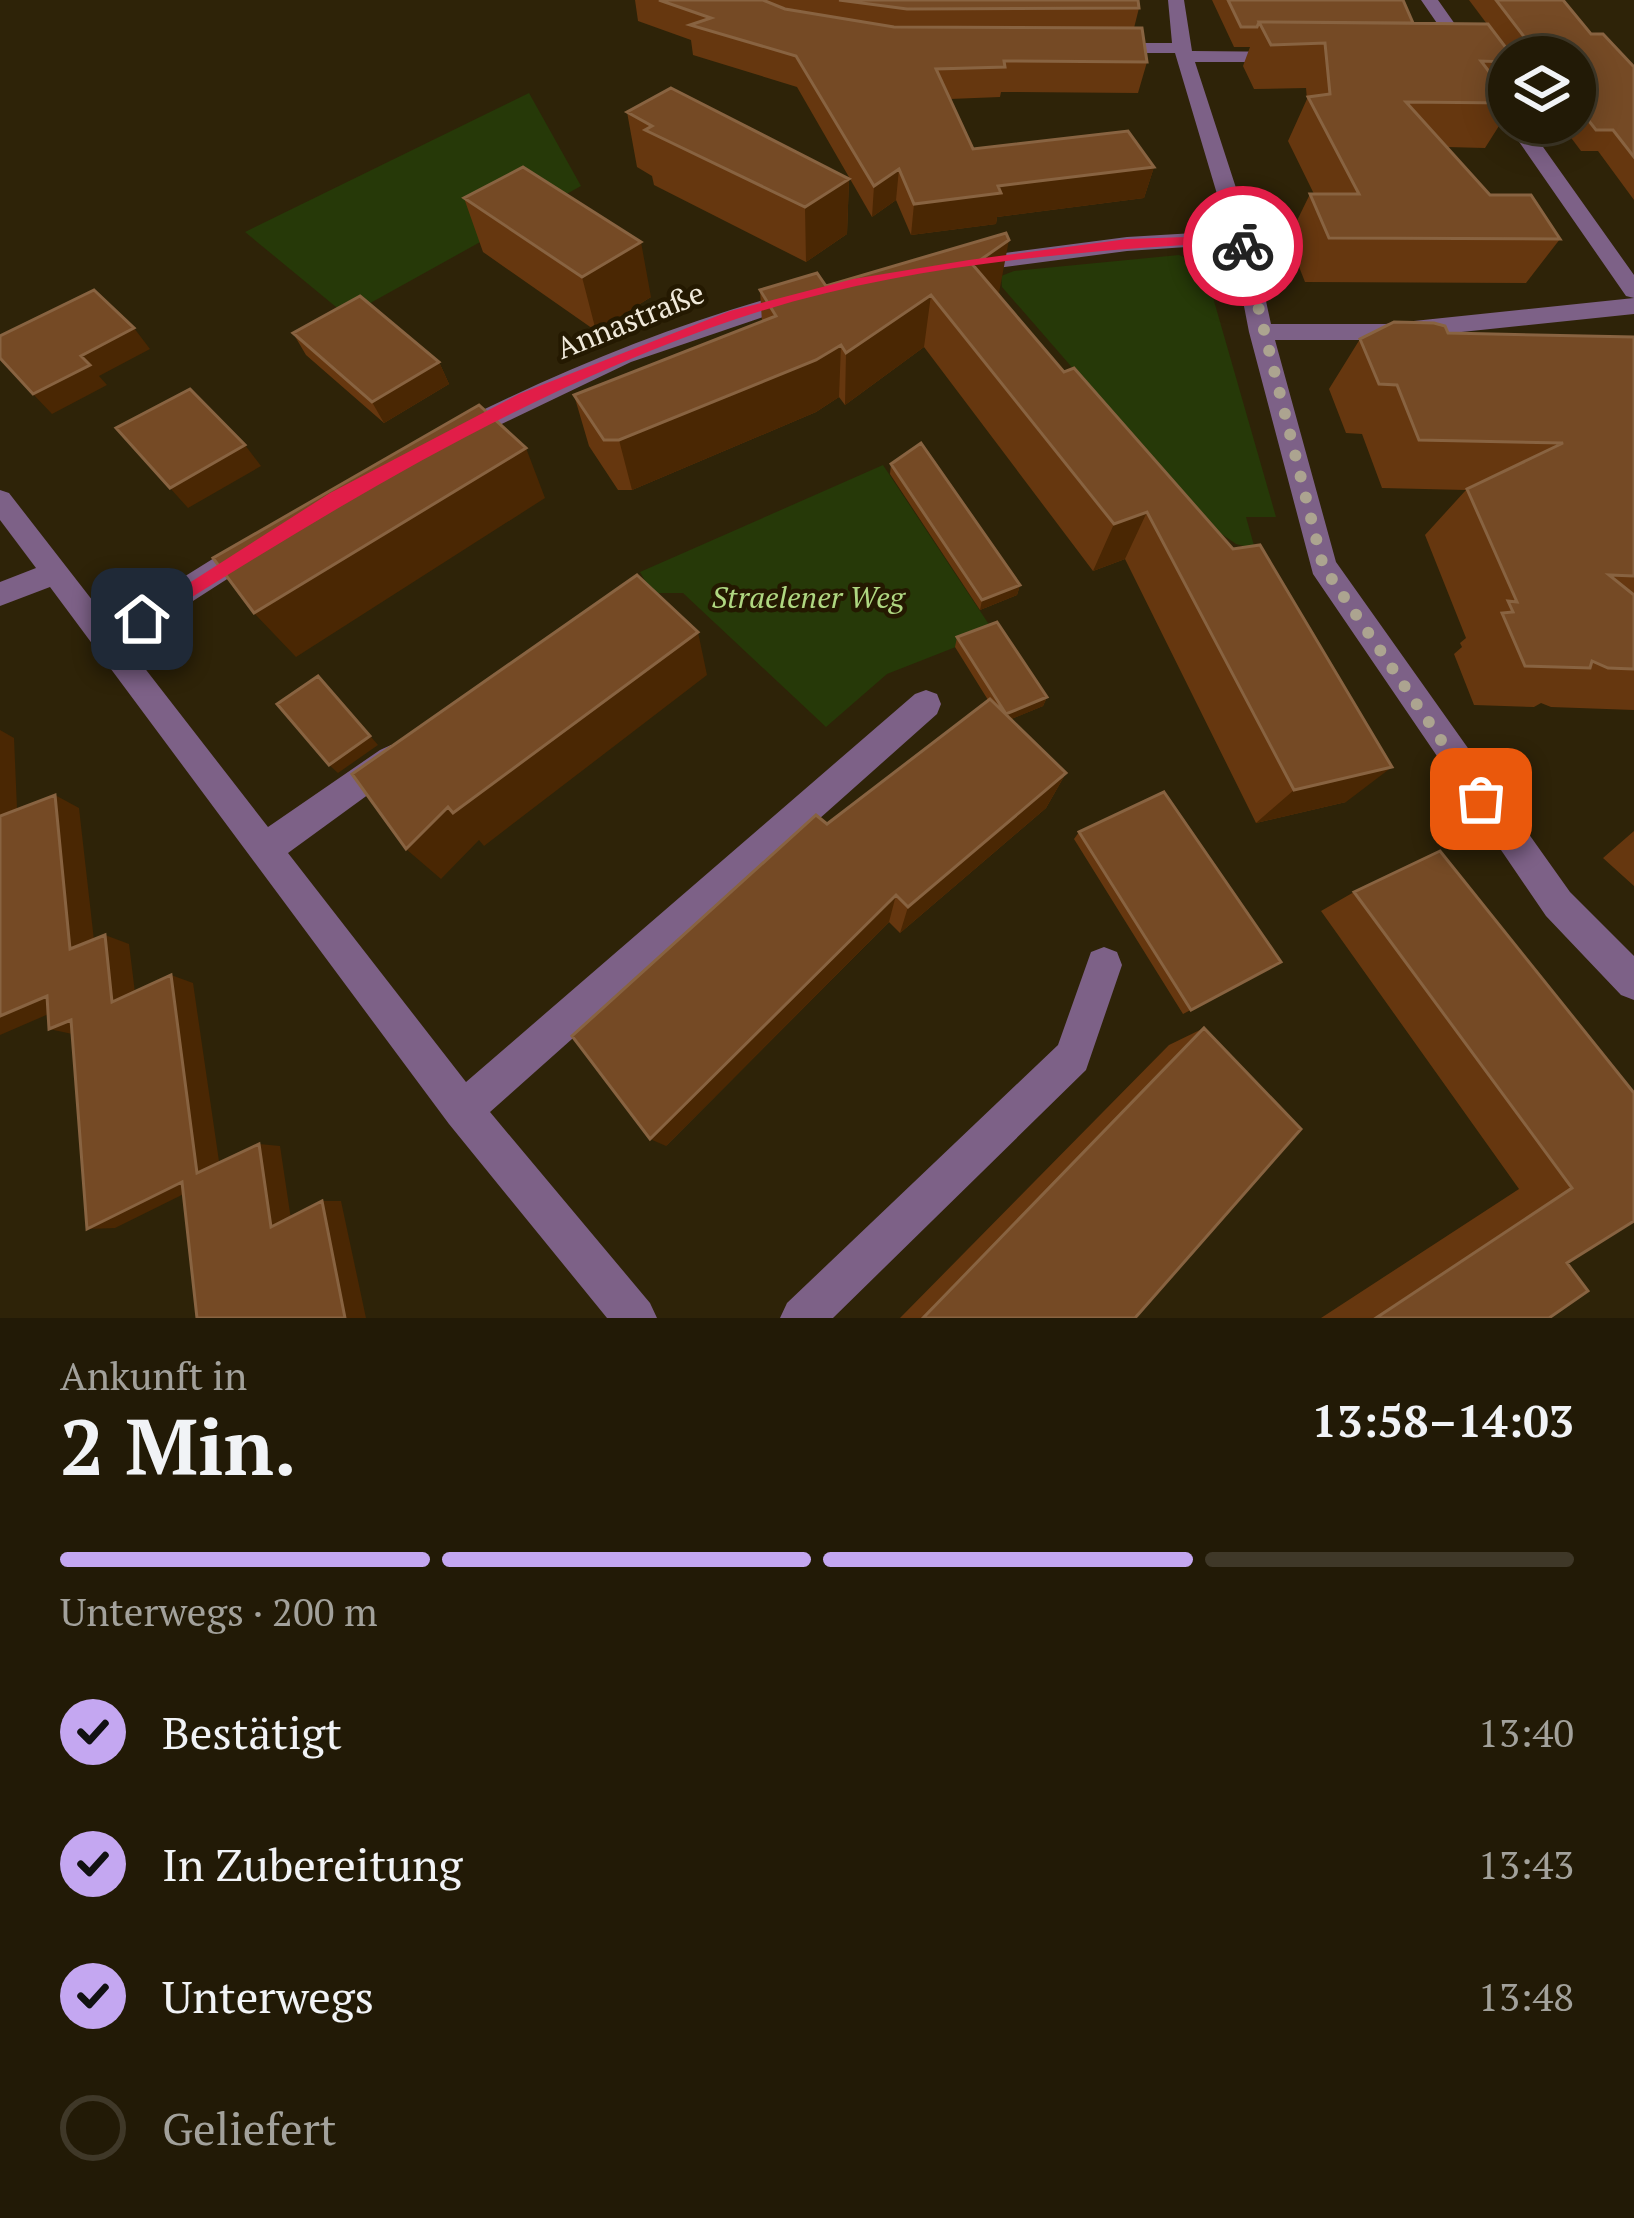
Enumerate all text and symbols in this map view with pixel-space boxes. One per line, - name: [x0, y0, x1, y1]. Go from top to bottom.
- map controls: [1488, 36, 1596, 144]
- button: layers: [1488, 36, 1596, 144]
- courier: [1183, 186, 1303, 306]
- icon: bike: [1210, 213, 1276, 279]
- street label: Annastraße: [550, 272, 710, 368]
- pin: [91, 568, 193, 670]
- park label: Straelener Weg: [712, 577, 907, 617]
- icon: home: [109, 586, 175, 652]
- pin: [1430, 748, 1532, 850]
- icon: bag: [1448, 766, 1514, 832]
- text: Ankunft in: [60, 1349, 247, 1401]
- text: 13:58–14:03: [1312, 1390, 1574, 1450]
- text: 2 Min.: [60, 1394, 297, 1497]
- text: Unterwegs · 200 m: [60, 1585, 378, 1637]
- icon: check: [60, 1699, 126, 1765]
- text: Bestätigt: [162, 1702, 342, 1762]
- text: 13:40: [1478, 1706, 1574, 1758]
- icon: check: [60, 1831, 126, 1897]
- text: In Zubereitung: [162, 1834, 462, 1894]
- text: 13:43: [1478, 1838, 1574, 1890]
- icon: check: [60, 1963, 126, 2029]
- text: Unterwegs: [162, 1966, 374, 2026]
- text: 13:48: [1478, 1970, 1574, 2022]
- text: Geliefert: [162, 2098, 337, 2158]

